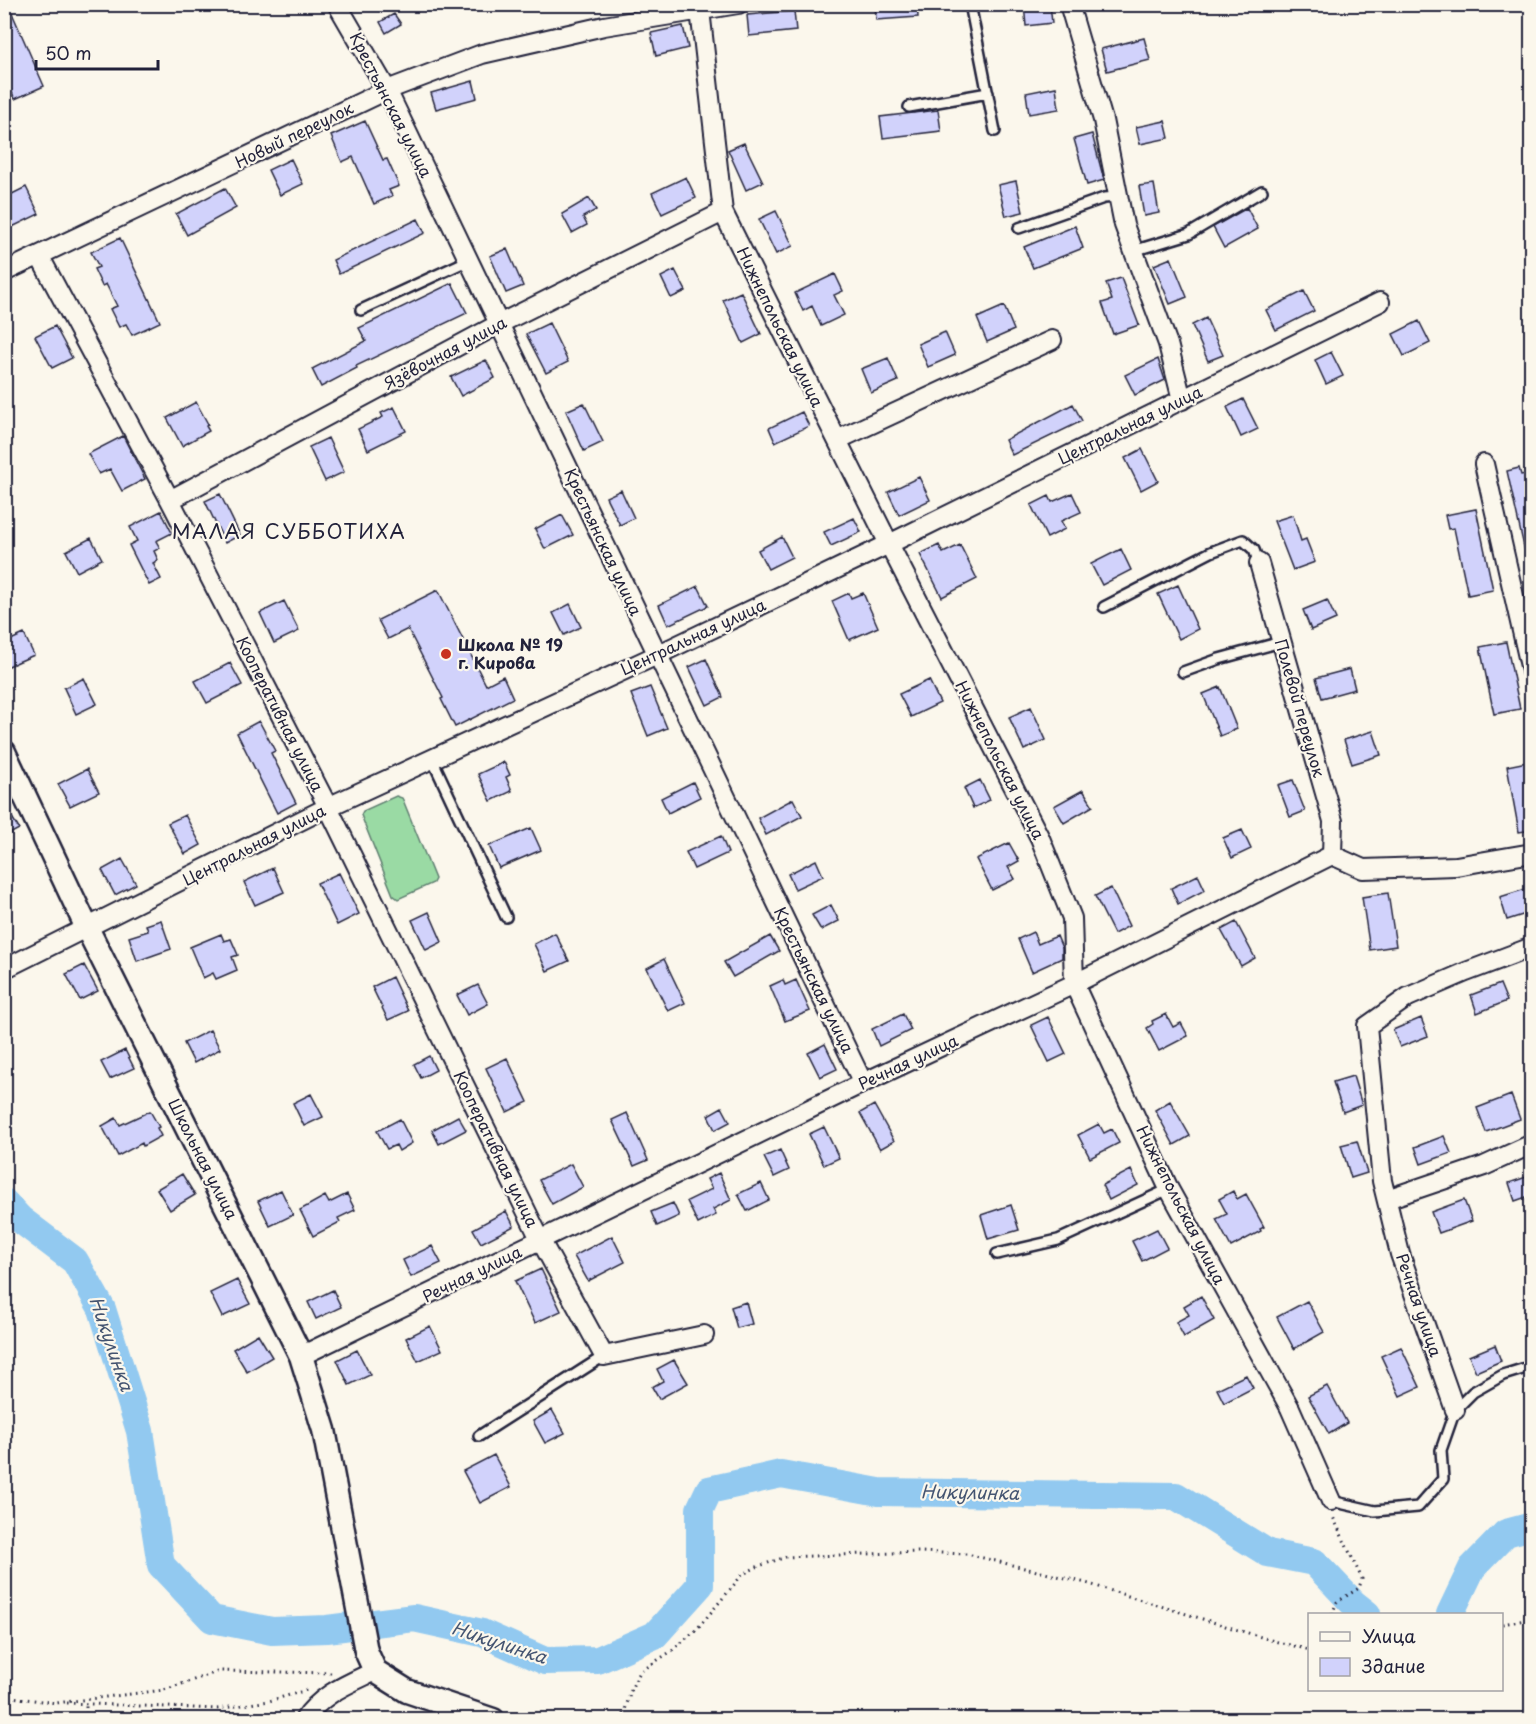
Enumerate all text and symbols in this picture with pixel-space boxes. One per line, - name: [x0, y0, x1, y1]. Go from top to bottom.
- street label: Крестьянская улица: [345, 28, 439, 181]
- scale bar: [36, 33, 158, 71]
- text: 50 m: [45, 39, 92, 66]
- street label: Новый переулок: [230, 95, 357, 173]
- street label: Нижнепольская улица: [732, 242, 830, 411]
- street label: Язёвочная улица: [379, 310, 510, 395]
- street label: Центральная улица: [1053, 379, 1206, 469]
- street label: Крестьянская улица: [559, 464, 649, 619]
- district label: МАЛАЯ СУББОТИХА: [172, 516, 406, 546]
- street label: Центральная улица: [616, 592, 769, 680]
- street label: Кооперативная улица: [231, 632, 331, 795]
- place label: Школа № 19 г. Кирова: [458, 632, 563, 674]
- street label: Полевой переулок: [1270, 636, 1332, 780]
- marker: Школа № 19 г. Кирова: [439, 647, 453, 661]
- street label: Нижнепольская улица: [950, 676, 1051, 843]
- street label: Центральная улица: [178, 798, 329, 891]
- street label: Крестьянская улица: [769, 902, 861, 1057]
- street label: Речная улица: [854, 1027, 962, 1095]
- street label: Кооперативная улица: [449, 1066, 545, 1231]
- street label: Школьная улица: [163, 1094, 245, 1223]
- street label: Нижнепольская улица: [1131, 1121, 1232, 1288]
- street label: Речная улица: [418, 1239, 525, 1308]
- street label: Речная улица: [1391, 1250, 1449, 1360]
- water label: Никулинка: [84, 1293, 141, 1395]
- water label: Никулинка: [921, 1477, 1020, 1506]
- legend: [1308, 1613, 1503, 1691]
- water label: Никулинка: [449, 1614, 551, 1670]
- text: Улица: [1362, 1622, 1416, 1649]
- text: Здание: [1362, 1652, 1425, 1679]

